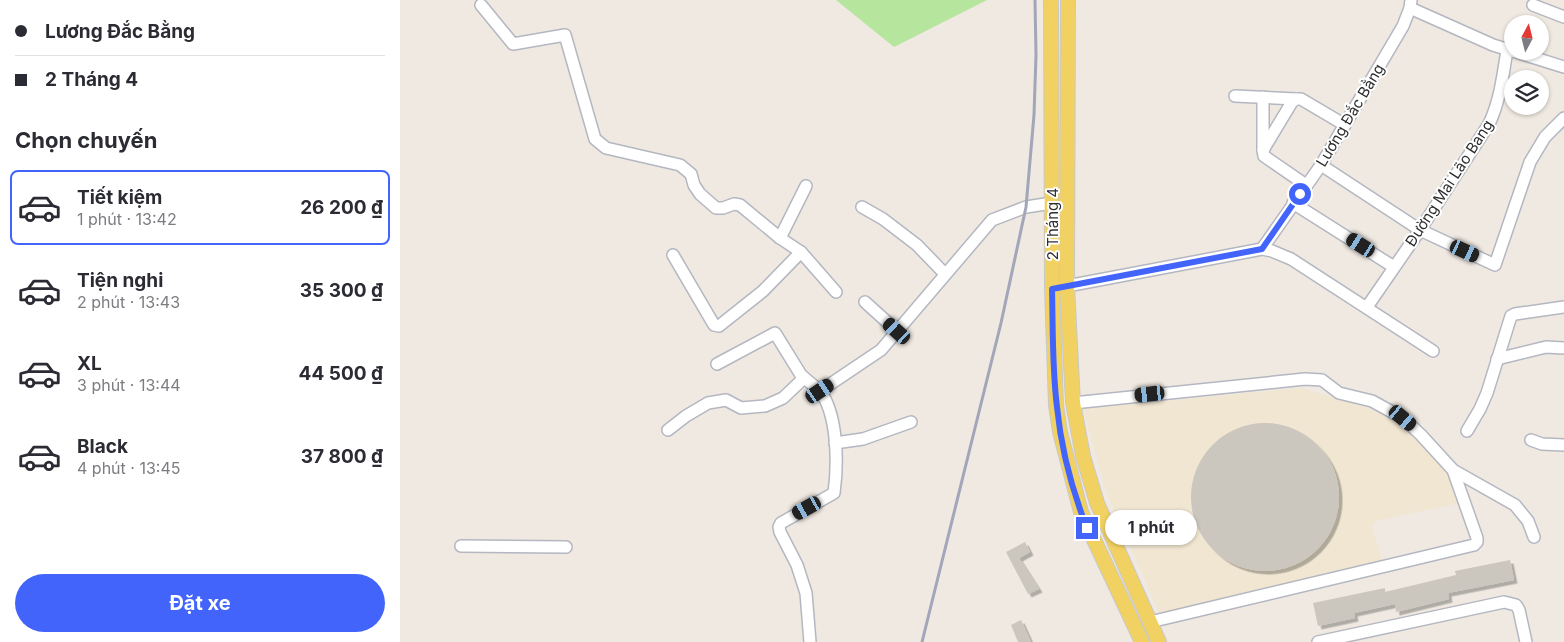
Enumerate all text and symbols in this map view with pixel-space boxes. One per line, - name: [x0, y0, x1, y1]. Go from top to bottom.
- north arrow: [1504, 15, 1549, 60]
- map controls: [1504, 15, 1549, 115]
- text: Lương Đắc Bằng: [45, 20, 195, 43]
- street label: Lương Đắc Bằng: [1312, 60, 1388, 170]
- text: 2 Tháng 4: [45, 68, 138, 91]
- button: layers: [1504, 70, 1549, 115]
- street label: Đường Mai Lão Bang: [1401, 116, 1497, 250]
- text: Chọn chuyến: [15, 127, 157, 153]
- route start: [1289, 183, 1311, 205]
- icon: car: [17, 185, 62, 230]
- text: Tiết kiệm: [77, 186, 162, 209]
- street label: 2 Tháng 4: [1043, 188, 1062, 260]
- text: 26 200 ₫: [300, 196, 383, 219]
- text: 1 phút · 13:42: [77, 209, 177, 229]
- car: [1344, 231, 1377, 259]
- car: [1448, 238, 1481, 264]
- icon: car: [17, 268, 62, 313]
- text: Tiện nghi: [77, 269, 163, 292]
- text: 35 300 ₫: [300, 279, 383, 302]
- text: 2 phút · 13:43: [77, 292, 180, 312]
- car: [880, 315, 913, 347]
- icon: car: [17, 351, 62, 396]
- text: XL: [77, 352, 102, 375]
- text: 44 500 ₫: [299, 362, 383, 385]
- text: 3 phút · 13:44: [77, 375, 181, 395]
- car: [803, 376, 836, 406]
- car: [1134, 385, 1165, 403]
- car: [1386, 403, 1419, 433]
- icon: car: [17, 434, 62, 479]
- text: Black: [77, 435, 128, 458]
- text: 37 800 ₫: [301, 445, 383, 468]
- text: 4 phút · 13:45: [77, 458, 180, 478]
- car: [790, 494, 823, 522]
- callout: 1 phút: [1104, 510, 1197, 546]
- route end: [1076, 517, 1098, 539]
- text: 1 phút: [1128, 517, 1174, 537]
- button: Đặt xe: [15, 574, 385, 632]

